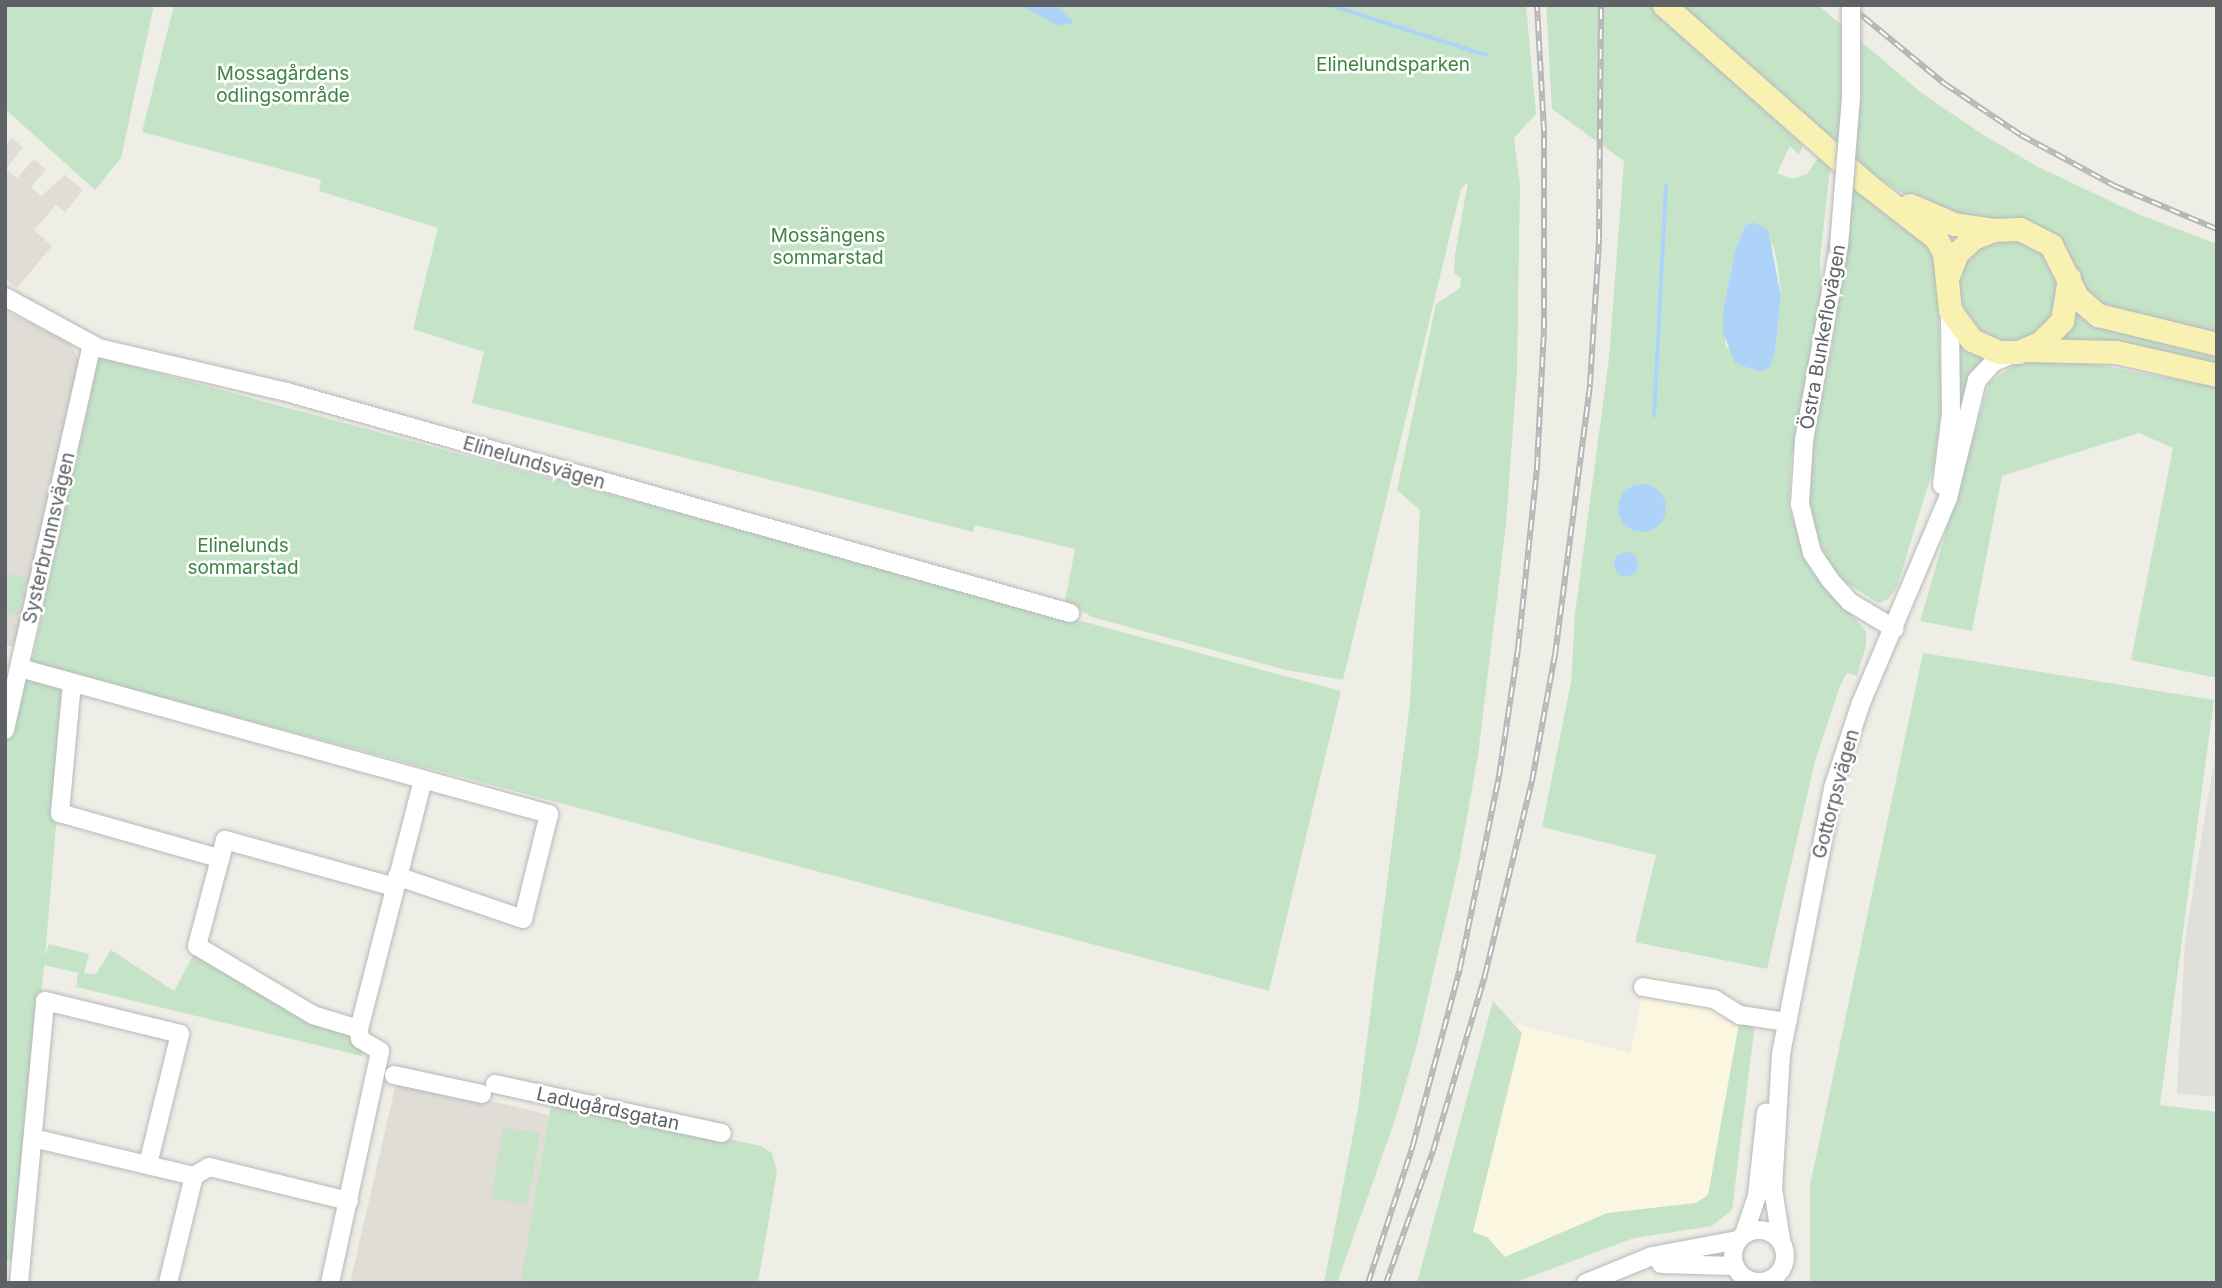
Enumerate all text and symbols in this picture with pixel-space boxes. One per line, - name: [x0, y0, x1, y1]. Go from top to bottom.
- park label: Elinelundsparken: [1316, 54, 1470, 76]
- park label: Mossagårdens odlingsområde: [216, 63, 350, 107]
- park label: Mossängens sommarstad: [771, 225, 885, 269]
- street label: Östra Bunkeflovägen: [1795, 243, 1851, 431]
- street label: Elinelundsvägen: [460, 432, 608, 494]
- street label: Systerbrunnsvägen: [18, 450, 80, 626]
- park label: Elinelunds sommarstad: [187, 535, 299, 579]
- street label: Gottorpsvägen: [1808, 727, 1864, 861]
- street label: Ladugårdsgatan: [534, 1083, 682, 1135]

